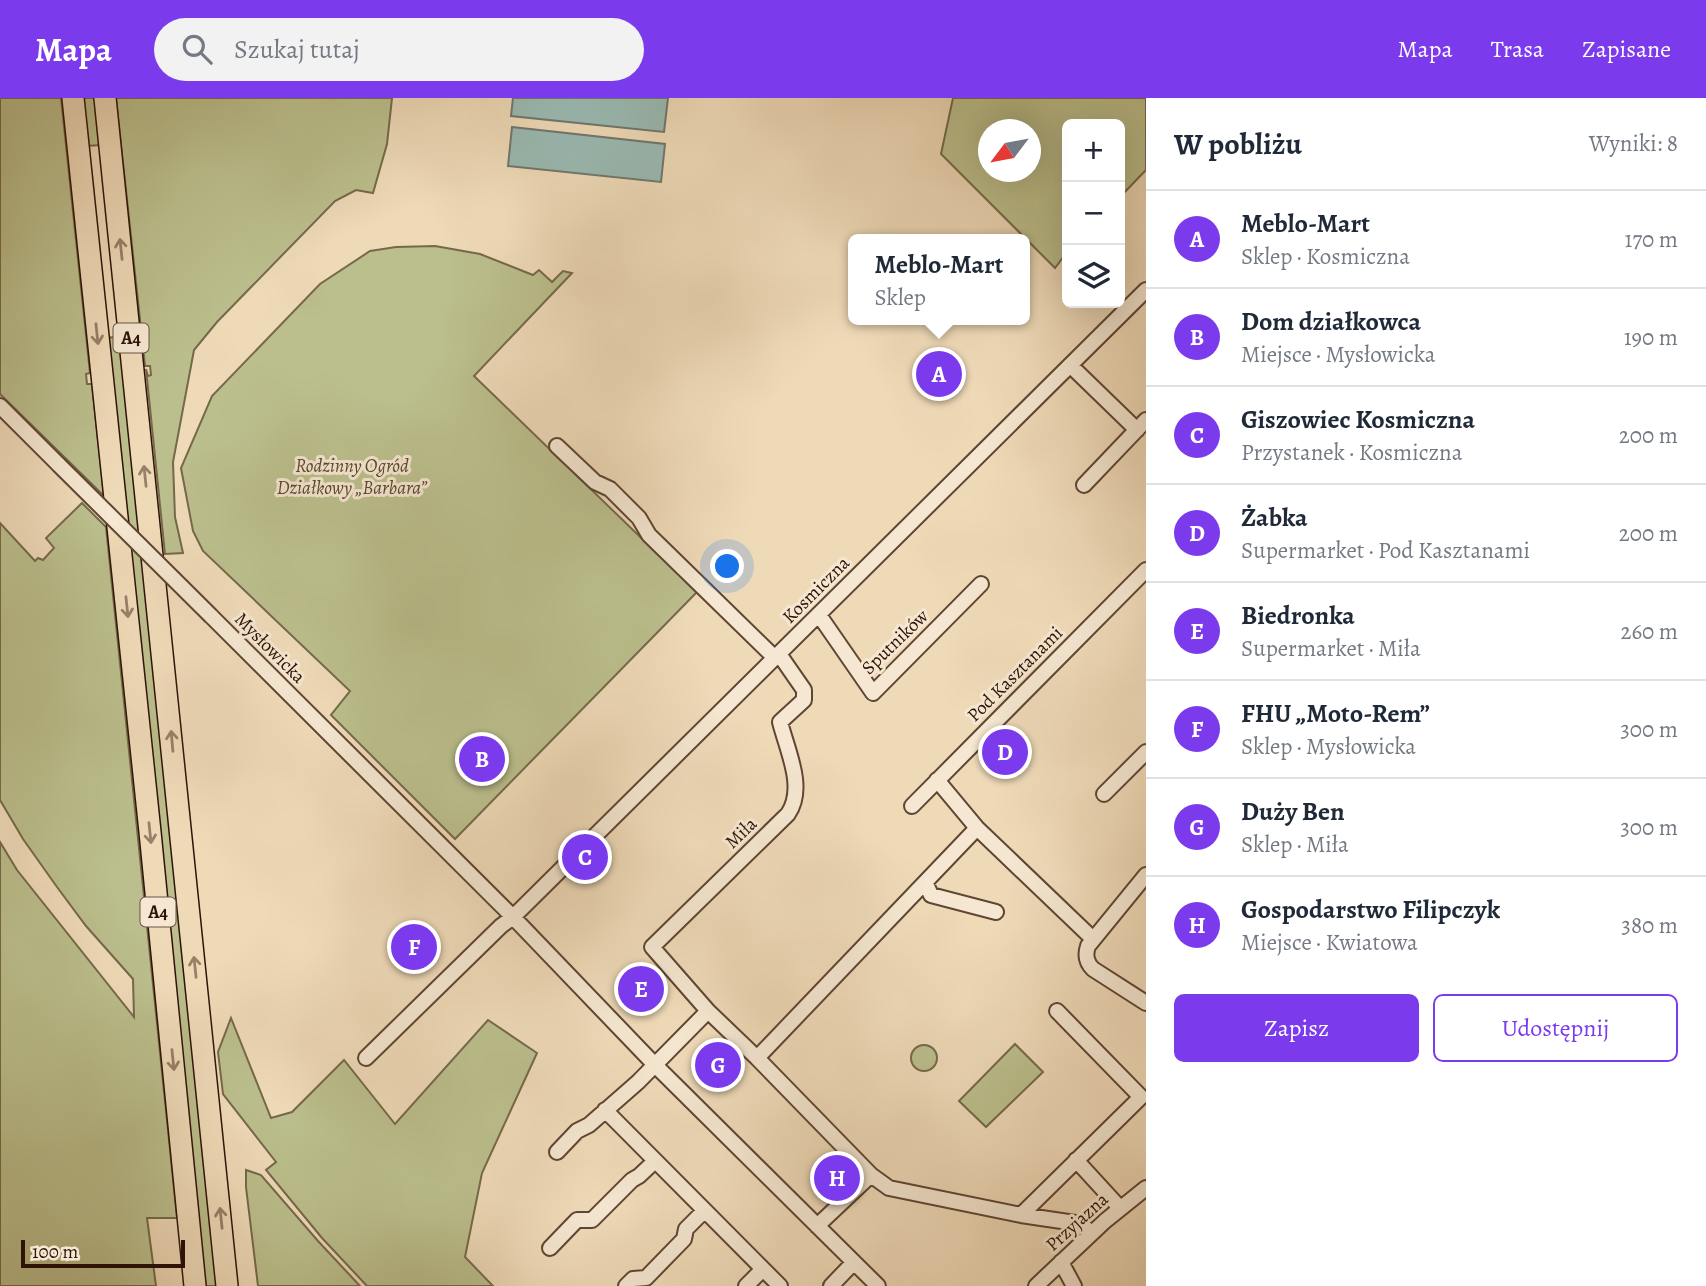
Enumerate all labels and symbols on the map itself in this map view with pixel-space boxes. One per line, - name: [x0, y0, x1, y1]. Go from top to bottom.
- north arrow: [978, 119, 1041, 182]
- one-way arrow: [115, 239, 128, 261]
- one-way arrow: [91, 322, 104, 345]
- road number: A4: [114, 324, 148, 352]
- pin: A: [916, 348, 962, 400]
- park label: Rodzinny Ogród Działkowy „Barbara”: [277, 453, 428, 501]
- one-way arrow: [139, 465, 152, 488]
- your location: [710, 549, 744, 583]
- street label: Kosmiczna: [777, 550, 856, 629]
- one-way arrow: [120, 595, 133, 618]
- street label: Sputników: [856, 603, 935, 681]
- street label: Mysłowicka: [229, 607, 311, 689]
- street label: Pod Kasztanami: [961, 620, 1069, 728]
- pin: D: [982, 726, 1028, 778]
- one-way arrow: [165, 730, 178, 753]
- pin: B: [459, 733, 505, 785]
- street label: Miła: [719, 811, 763, 855]
- one-way arrow: [144, 821, 157, 844]
- pin: C: [562, 831, 608, 883]
- road number: A4: [140, 898, 176, 926]
- pin: F: [391, 921, 437, 973]
- one-way arrow: [189, 957, 202, 979]
- pin: E: [618, 963, 664, 1015]
- pin: G: [695, 1039, 741, 1091]
- one-way arrow: [167, 1048, 180, 1070]
- pin: H: [814, 1152, 860, 1204]
- street label: Przyjazna: [1040, 1187, 1114, 1257]
- one-way arrow: [214, 1207, 227, 1230]
- scale bar: [21, 1237, 186, 1269]

